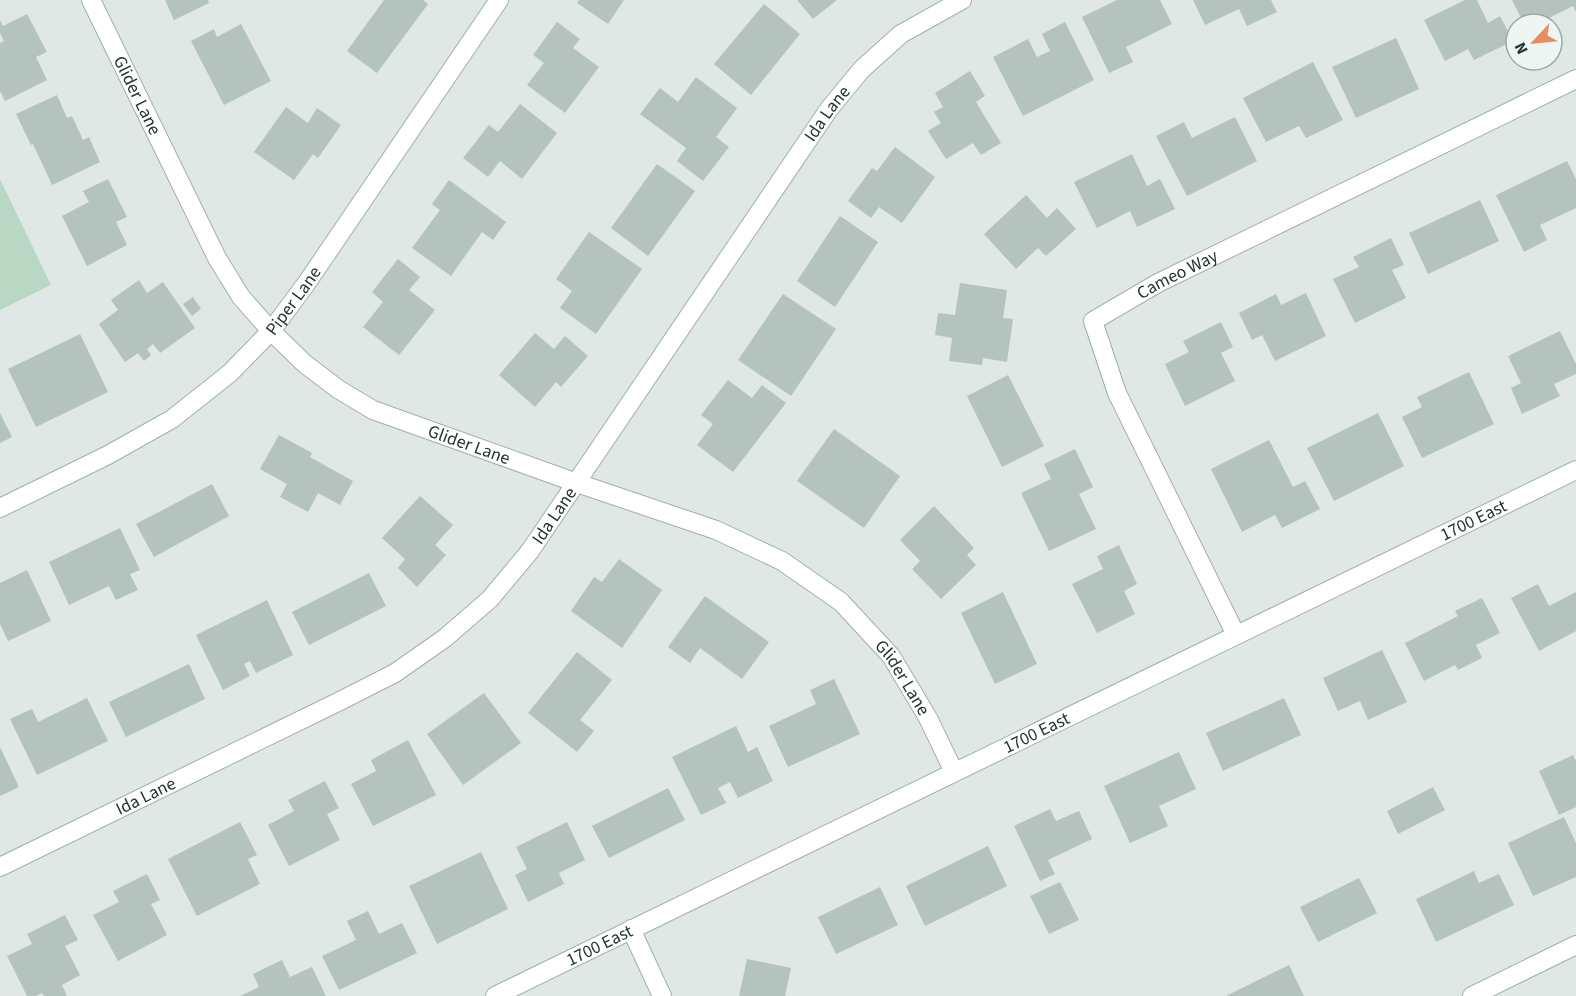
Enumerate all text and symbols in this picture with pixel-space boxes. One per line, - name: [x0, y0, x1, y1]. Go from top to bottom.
- north arrow: [1504, 12, 1564, 72]
- text: N: [1509, 39, 1534, 58]
- street label: Glider Lane: [108, 51, 168, 139]
- street label: Ida Lane: [798, 80, 856, 146]
- street label: Cameo Way: [1132, 243, 1223, 305]
- street label: Piper Lane: [259, 261, 327, 340]
- street label: Glider Lane: [425, 418, 514, 471]
- street label: Ida Lane: [526, 482, 582, 549]
- street label: 1700 East: [1436, 493, 1511, 547]
- street label: Glider Lane: [869, 634, 936, 720]
- street label: 1700 East: [999, 706, 1074, 759]
- street label: Ida Lane: [111, 771, 180, 821]
- street label: 1700 East: [562, 918, 637, 972]

